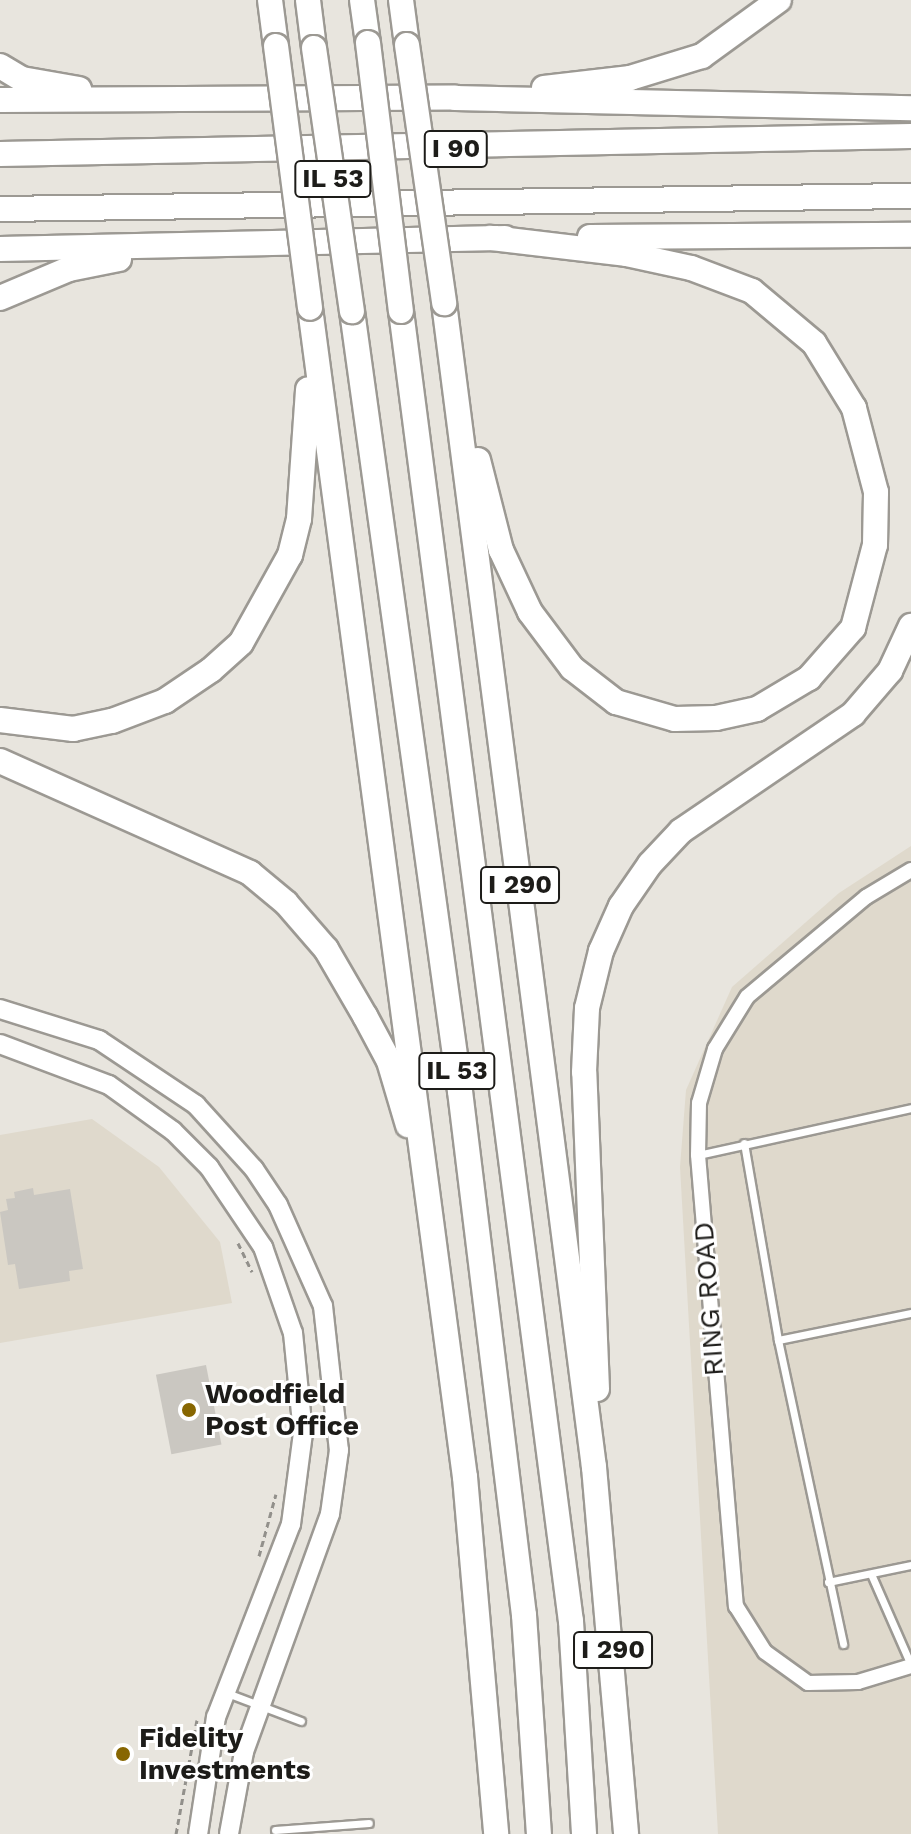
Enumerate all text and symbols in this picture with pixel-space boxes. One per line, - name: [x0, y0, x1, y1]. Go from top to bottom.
- road number: I 90: [422, 127, 490, 171]
- road number: IL 53: [293, 157, 373, 201]
- road number: I 290: [480, 863, 560, 907]
- road number: IL 53: [417, 1049, 497, 1093]
- street label: RING ROAD: [687, 1221, 731, 1377]
- place label: Woodfield Post Office: [205, 1377, 359, 1443]
- marker: Woodfield Post Office: [180, 1401, 198, 1419]
- road number: I 290: [573, 1628, 653, 1672]
- place label: Fidelity Investments: [139, 1721, 311, 1787]
- marker: Fidelity Investments: [114, 1745, 132, 1763]

